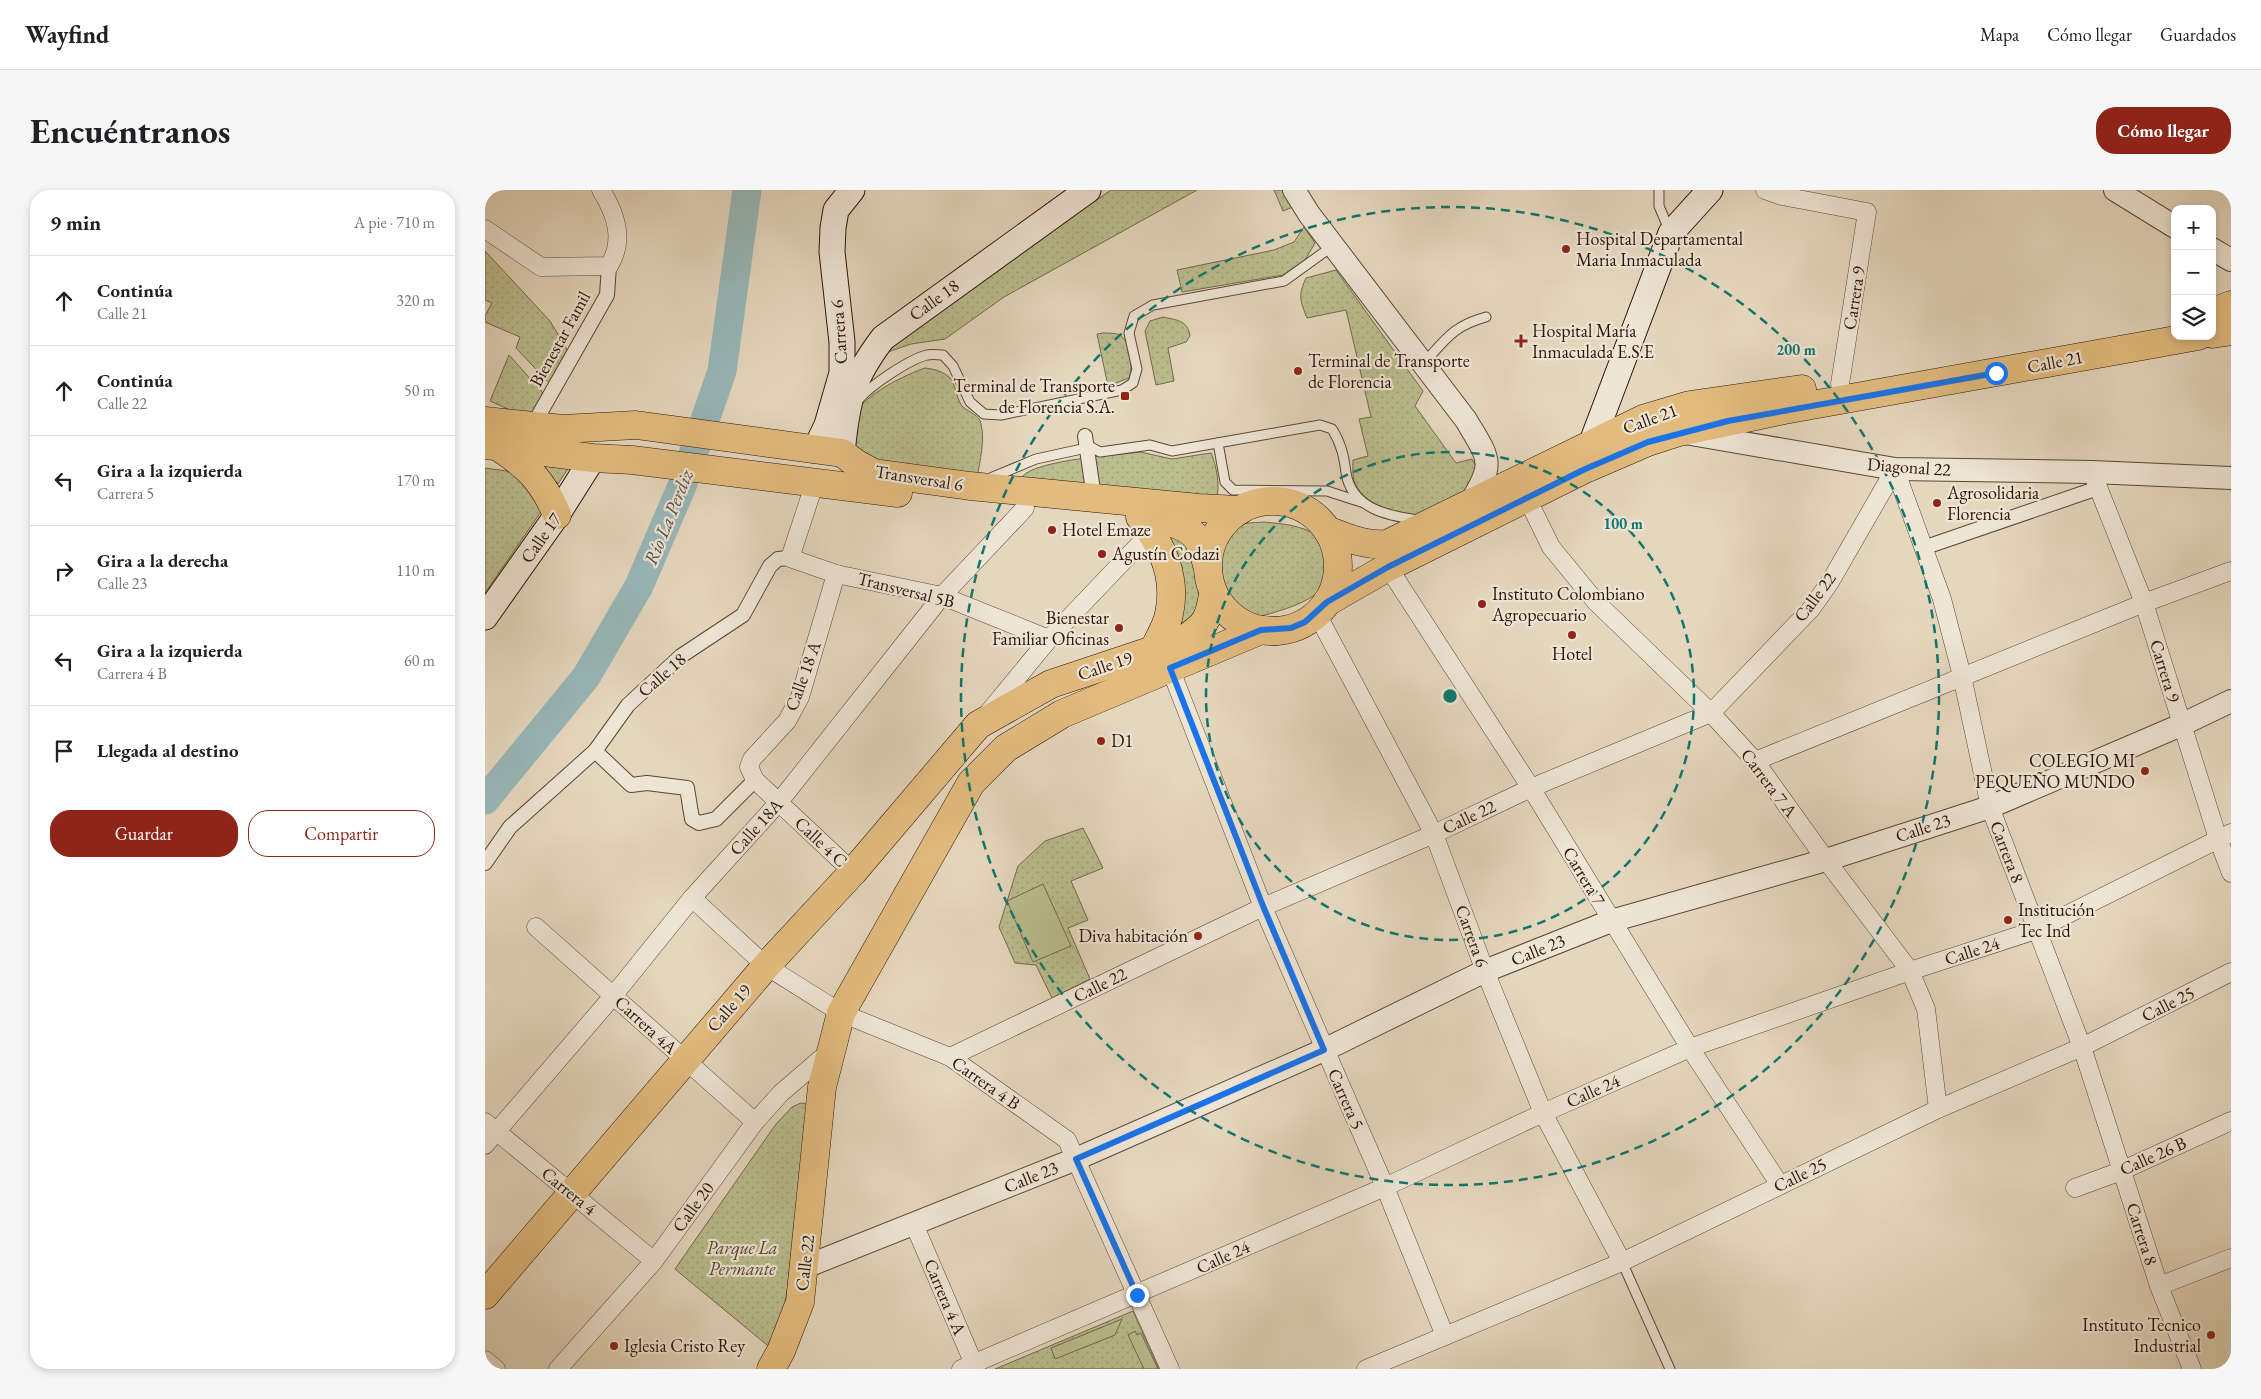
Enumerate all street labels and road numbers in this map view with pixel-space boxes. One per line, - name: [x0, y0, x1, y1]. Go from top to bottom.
- street label: Carrera 9: [1837, 264, 1870, 332]
- street label: Calle 18: [904, 274, 963, 326]
- street label: Bienestar Famil: [524, 287, 595, 390]
- street label: Carrera 6: [825, 299, 852, 365]
- street label: Calle 21: [2025, 345, 2085, 378]
- street label: Calle 21: [1619, 398, 1680, 439]
- street label: Diagonal 22: [1866, 452, 1952, 481]
- street label: Transversal 6: [873, 459, 965, 496]
- street label: Calle 17: [515, 508, 566, 567]
- street label: Transversal 5B: [855, 566, 957, 613]
- street label: Calle 22: [1788, 567, 1841, 626]
- street label: Calle 18 A: [779, 637, 826, 714]
- street label: Carrera 9: [2145, 637, 2186, 705]
- street label: Calle 19: [1074, 645, 1136, 686]
- street label: Calle 18: [633, 647, 691, 702]
- street label: Carrera 7 A: [1736, 744, 1803, 822]
- street label: Calle 18A: [724, 793, 788, 860]
- street label: Calle 22: [1438, 794, 1500, 839]
- street label: Calle 23: [1892, 808, 1953, 847]
- street label: Calle 4 C: [790, 811, 853, 872]
- street label: Carrera 8: [1985, 818, 2030, 886]
- street label: Carrera 7: [1558, 842, 1611, 910]
- street label: Carrera 6: [1451, 902, 1494, 970]
- street label: Calle 23: [1507, 928, 1568, 971]
- street label: Calle 24: [1941, 931, 2003, 970]
- street label: Calle 22: [1069, 962, 1131, 1007]
- street label: Calle 19: [701, 979, 756, 1037]
- street label: Calle 25: [2137, 980, 2198, 1027]
- street label: Carrera 4A: [610, 990, 683, 1059]
- street label: Carrera 4 B: [947, 1051, 1025, 1115]
- street label: Carrera 5: [1323, 1065, 1370, 1133]
- street label: Calle 24: [1562, 1068, 1624, 1113]
- street label: Calle 26 B: [2116, 1131, 2190, 1180]
- street label: Calle 25: [1769, 1152, 1830, 1197]
- street label: Calle 23: [1000, 1155, 1061, 1198]
- street label: Carrera 4: [537, 1161, 602, 1220]
- street label: Calle 20: [667, 1177, 719, 1236]
- street label: Carrera 8: [2122, 1200, 2163, 1268]
- street label: Calle 22: [790, 1233, 819, 1292]
- street label: Calle 24: [1192, 1234, 1254, 1279]
- street label: Carrera 4 A: [919, 1255, 972, 1339]

